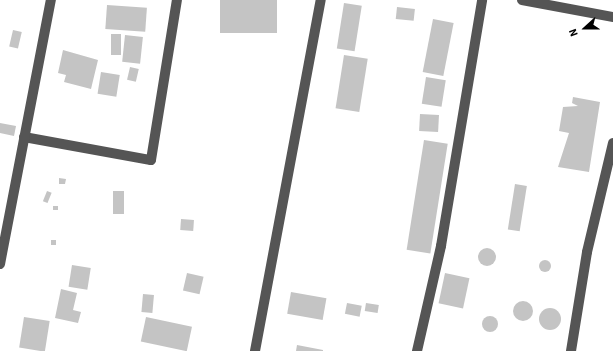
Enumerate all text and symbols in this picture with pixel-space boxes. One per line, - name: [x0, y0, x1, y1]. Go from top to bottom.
- north arrow: [565, 8, 605, 48]
- text: N: [565, 26, 582, 39]

